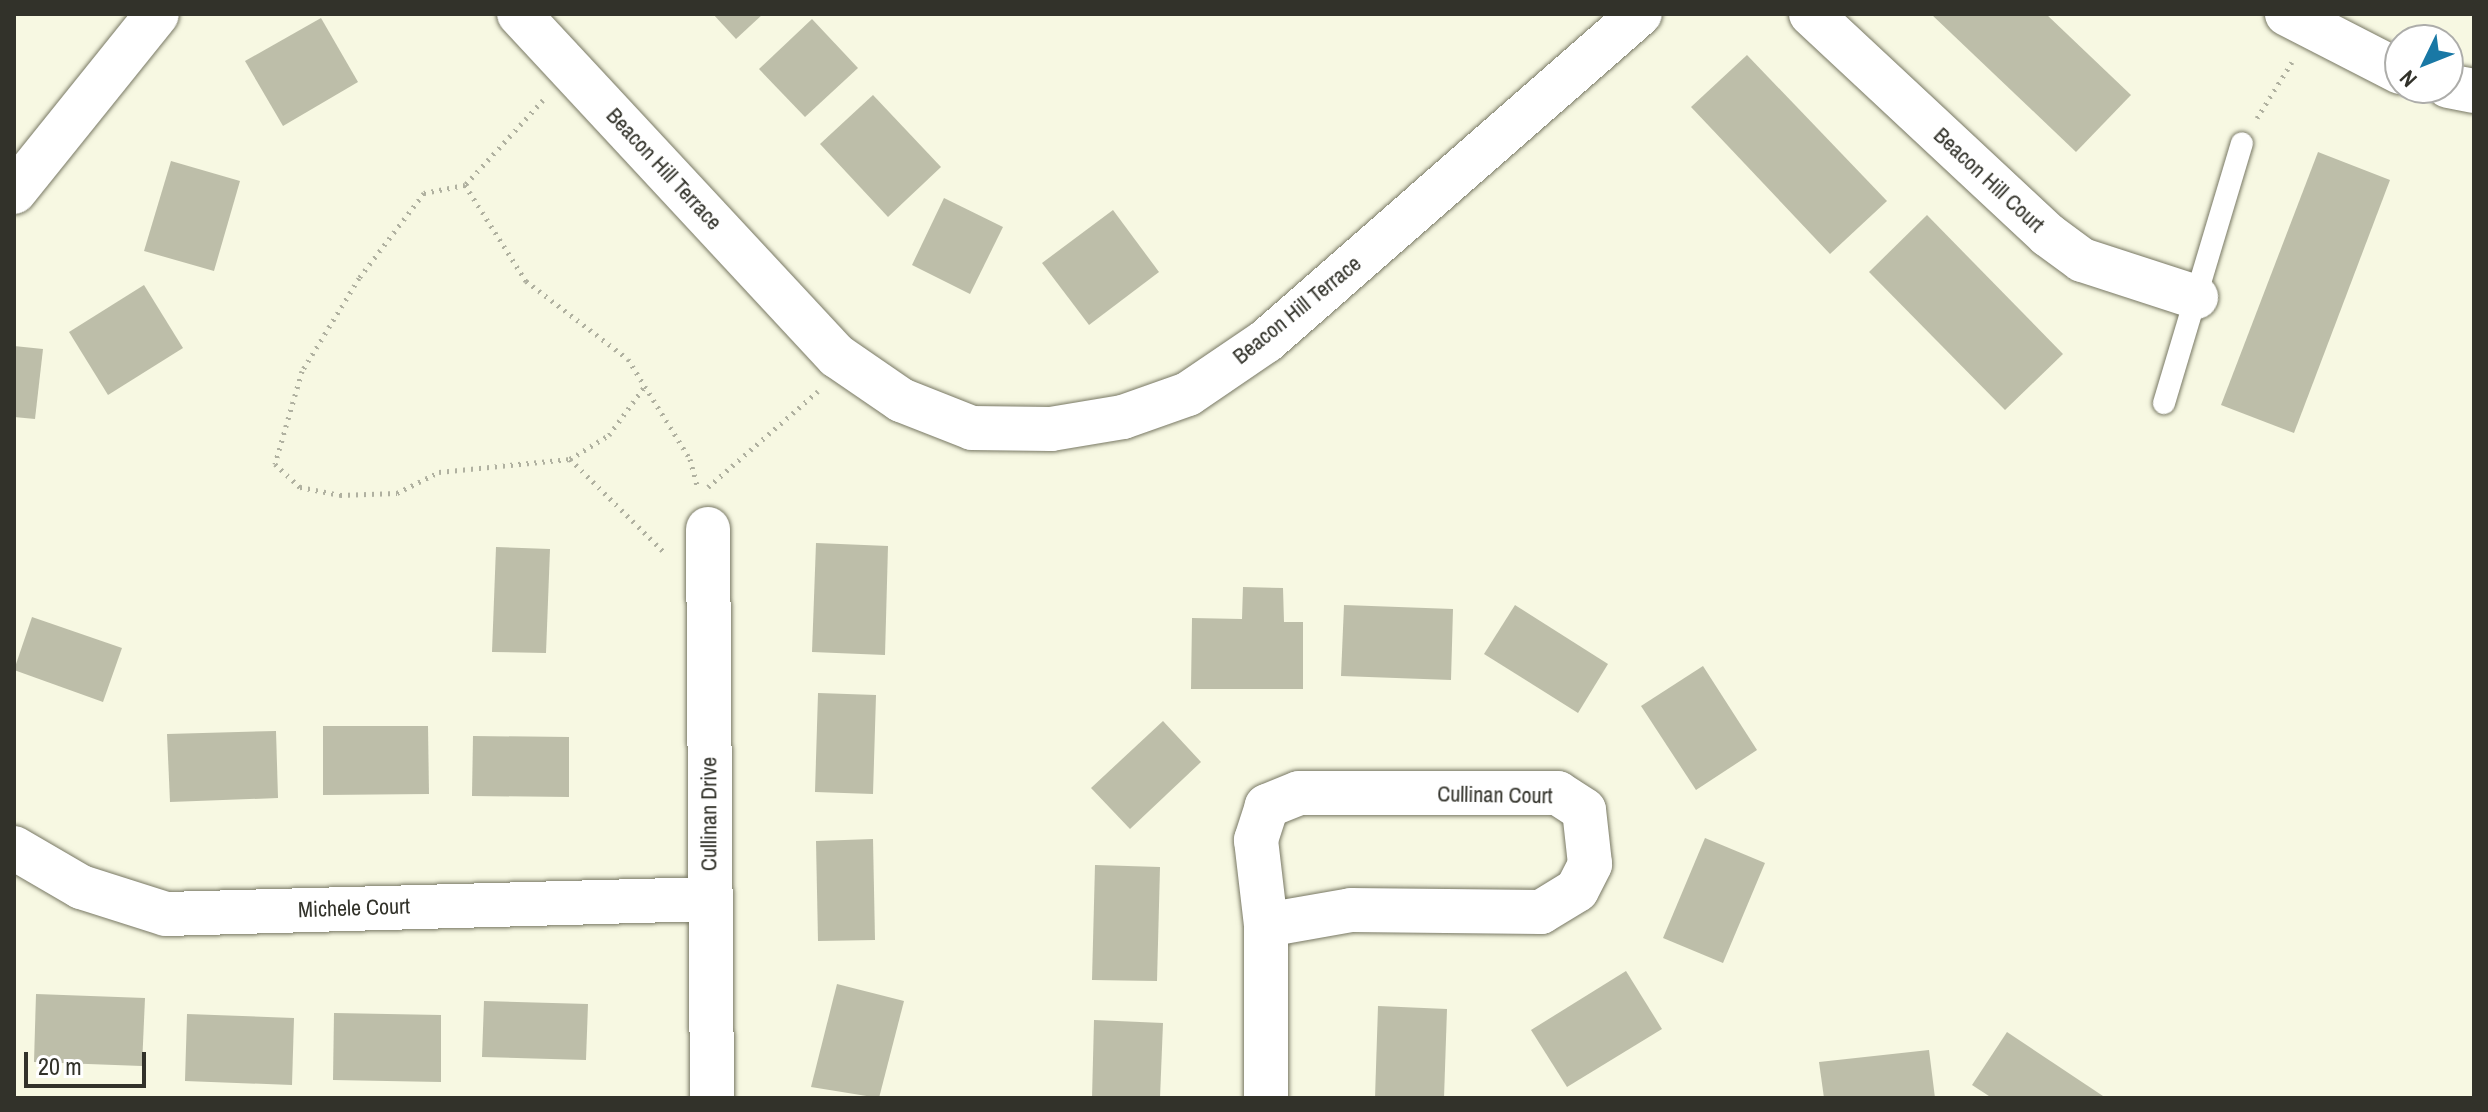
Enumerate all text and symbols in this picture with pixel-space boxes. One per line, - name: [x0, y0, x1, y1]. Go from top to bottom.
- north arrow: [2384, 24, 2464, 104]
- text: N: [2392, 64, 2423, 94]
- street label: Beacon Hill Terrace: [601, 102, 727, 236]
- street label: Beacon Hill Court: [1928, 122, 2050, 238]
- street label: Beacon Hill Terrace: [1228, 250, 1366, 370]
- street label: Cullinan Drive: [696, 757, 722, 871]
- street label: Cullinan Court: [1437, 781, 1553, 809]
- street label: Michele Court: [297, 893, 411, 923]
- scale bar: [28, 1036, 150, 1086]
- text: 20 m: [38, 1050, 82, 1082]

